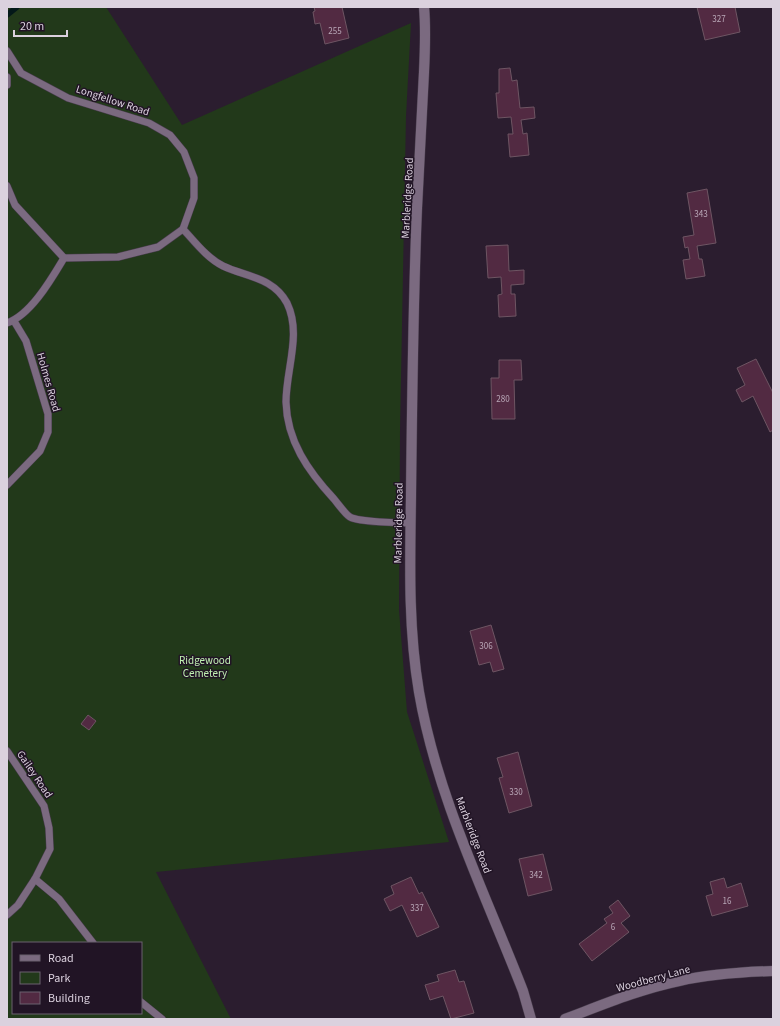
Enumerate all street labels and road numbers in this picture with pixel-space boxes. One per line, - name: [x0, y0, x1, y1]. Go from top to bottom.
- street label: Longfellow Road: [74, 82, 152, 119]
- street label: Marbleridge Road: [398, 157, 417, 239]
- street label: Holmes Road: [33, 351, 64, 413]
- street label: Marbleridge Road: [390, 482, 407, 564]
- street label: Gailey Road: [13, 748, 56, 801]
- street label: Marbleridge Road: [452, 795, 495, 876]
- street label: Woodberry Lane: [615, 961, 692, 996]

